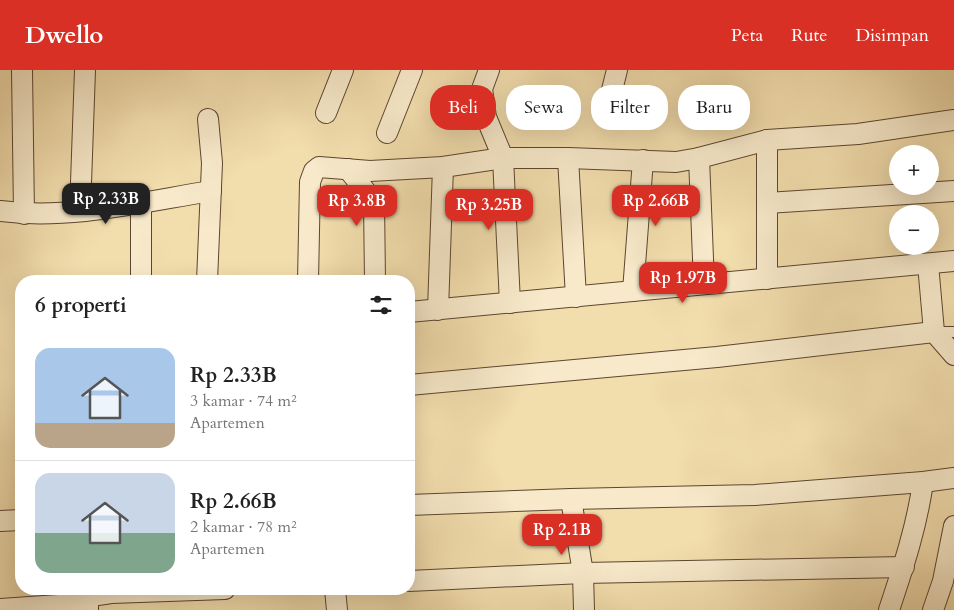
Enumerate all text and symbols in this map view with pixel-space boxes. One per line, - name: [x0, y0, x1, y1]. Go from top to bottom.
- text: Dwello: [25, 19, 103, 52]
- text: Peta: [731, 23, 763, 48]
- text: Rute: [791, 23, 827, 48]
- text: Disimpan: [855, 23, 929, 48]
- chip: Beli: [430, 85, 496, 130]
- chip: Sewa: [506, 85, 581, 130]
- chip: Filter: [591, 85, 668, 130]
- chip: Baru: [678, 85, 750, 130]
- map controls: [889, 145, 939, 255]
- button: +: [889, 145, 939, 195]
- pin: Rp 2.33B: [54, 182, 158, 225]
- pin: Rp 3.8B: [311, 184, 403, 227]
- pin: Rp 2.66B: [604, 184, 708, 227]
- text: Rp 2.33B: [73, 188, 139, 210]
- pin: Rp 3.25B: [437, 189, 541, 231]
- text: Rp 3.8B: [328, 190, 386, 212]
- text: Rp 2.66B: [623, 190, 689, 212]
- text: Rp 3.25B: [456, 194, 522, 216]
- button: −: [889, 205, 939, 255]
- pin: Rp 1.97B: [631, 262, 735, 304]
- text: Rp 1.97B: [650, 267, 716, 289]
- text: 6 properti: [35, 291, 127, 320]
- icon: filters: [367, 291, 395, 319]
- text: Rp 2.33B: [190, 361, 277, 390]
- icon: home: [75, 368, 135, 428]
- text: 3 kamar · 74 m²: [190, 390, 296, 412]
- text: Apartemen: [190, 412, 265, 434]
- text: Rp 2.66B: [190, 487, 277, 516]
- icon: home: [75, 493, 135, 553]
- pin: Rp 2.1B: [516, 514, 608, 556]
- text: 2 kamar · 78 m²: [190, 516, 296, 538]
- text: Rp 2.1B: [533, 519, 591, 541]
- text: Apartemen: [190, 538, 265, 560]

